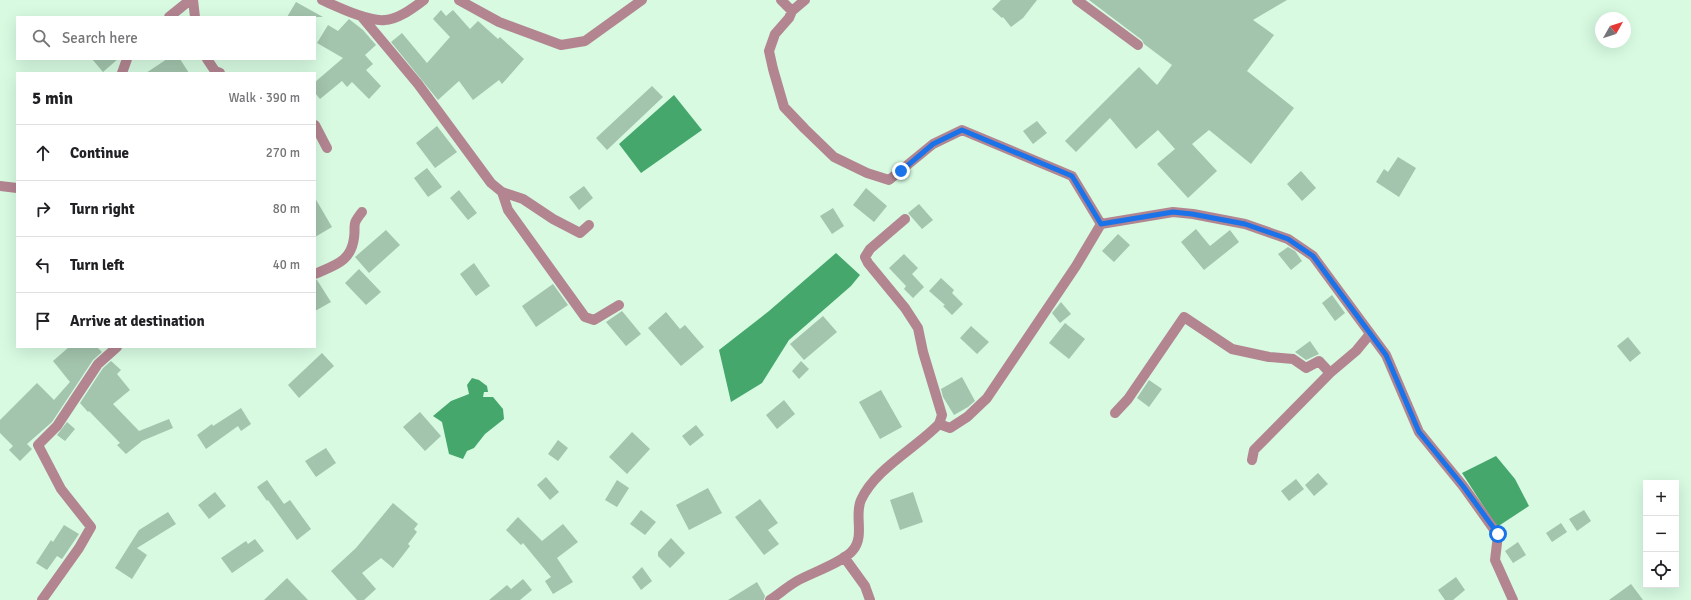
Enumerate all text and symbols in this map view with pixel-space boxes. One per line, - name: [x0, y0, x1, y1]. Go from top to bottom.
- north arrow: [1595, 12, 1631, 48]
- search box: [16, 16, 316, 60]
- icon: search: [30, 27, 52, 49]
- text: Search here: [62, 29, 138, 47]
- text: 5 min: [32, 88, 73, 109]
- text: Walk · 390 m: [229, 90, 300, 106]
- icon: ahead: [32, 142, 54, 164]
- text: Continue: [70, 144, 129, 162]
- text: 270 m: [266, 145, 300, 161]
- route end: [892, 162, 910, 180]
- icon: right: [32, 198, 54, 220]
- text: Turn right: [70, 200, 135, 218]
- text: 80 m: [273, 201, 300, 217]
- icon: left: [32, 254, 54, 276]
- text: Turn left: [70, 256, 124, 274]
- text: 40 m: [273, 257, 300, 273]
- icon: arrive: [32, 310, 54, 332]
- text: Arrive at destination: [70, 312, 205, 330]
- map controls: [1643, 480, 1679, 588]
- button: +: [1643, 480, 1679, 516]
- button: −: [1643, 516, 1679, 552]
- route start: [1489, 525, 1507, 543]
- button: locate: [1643, 552, 1679, 588]

